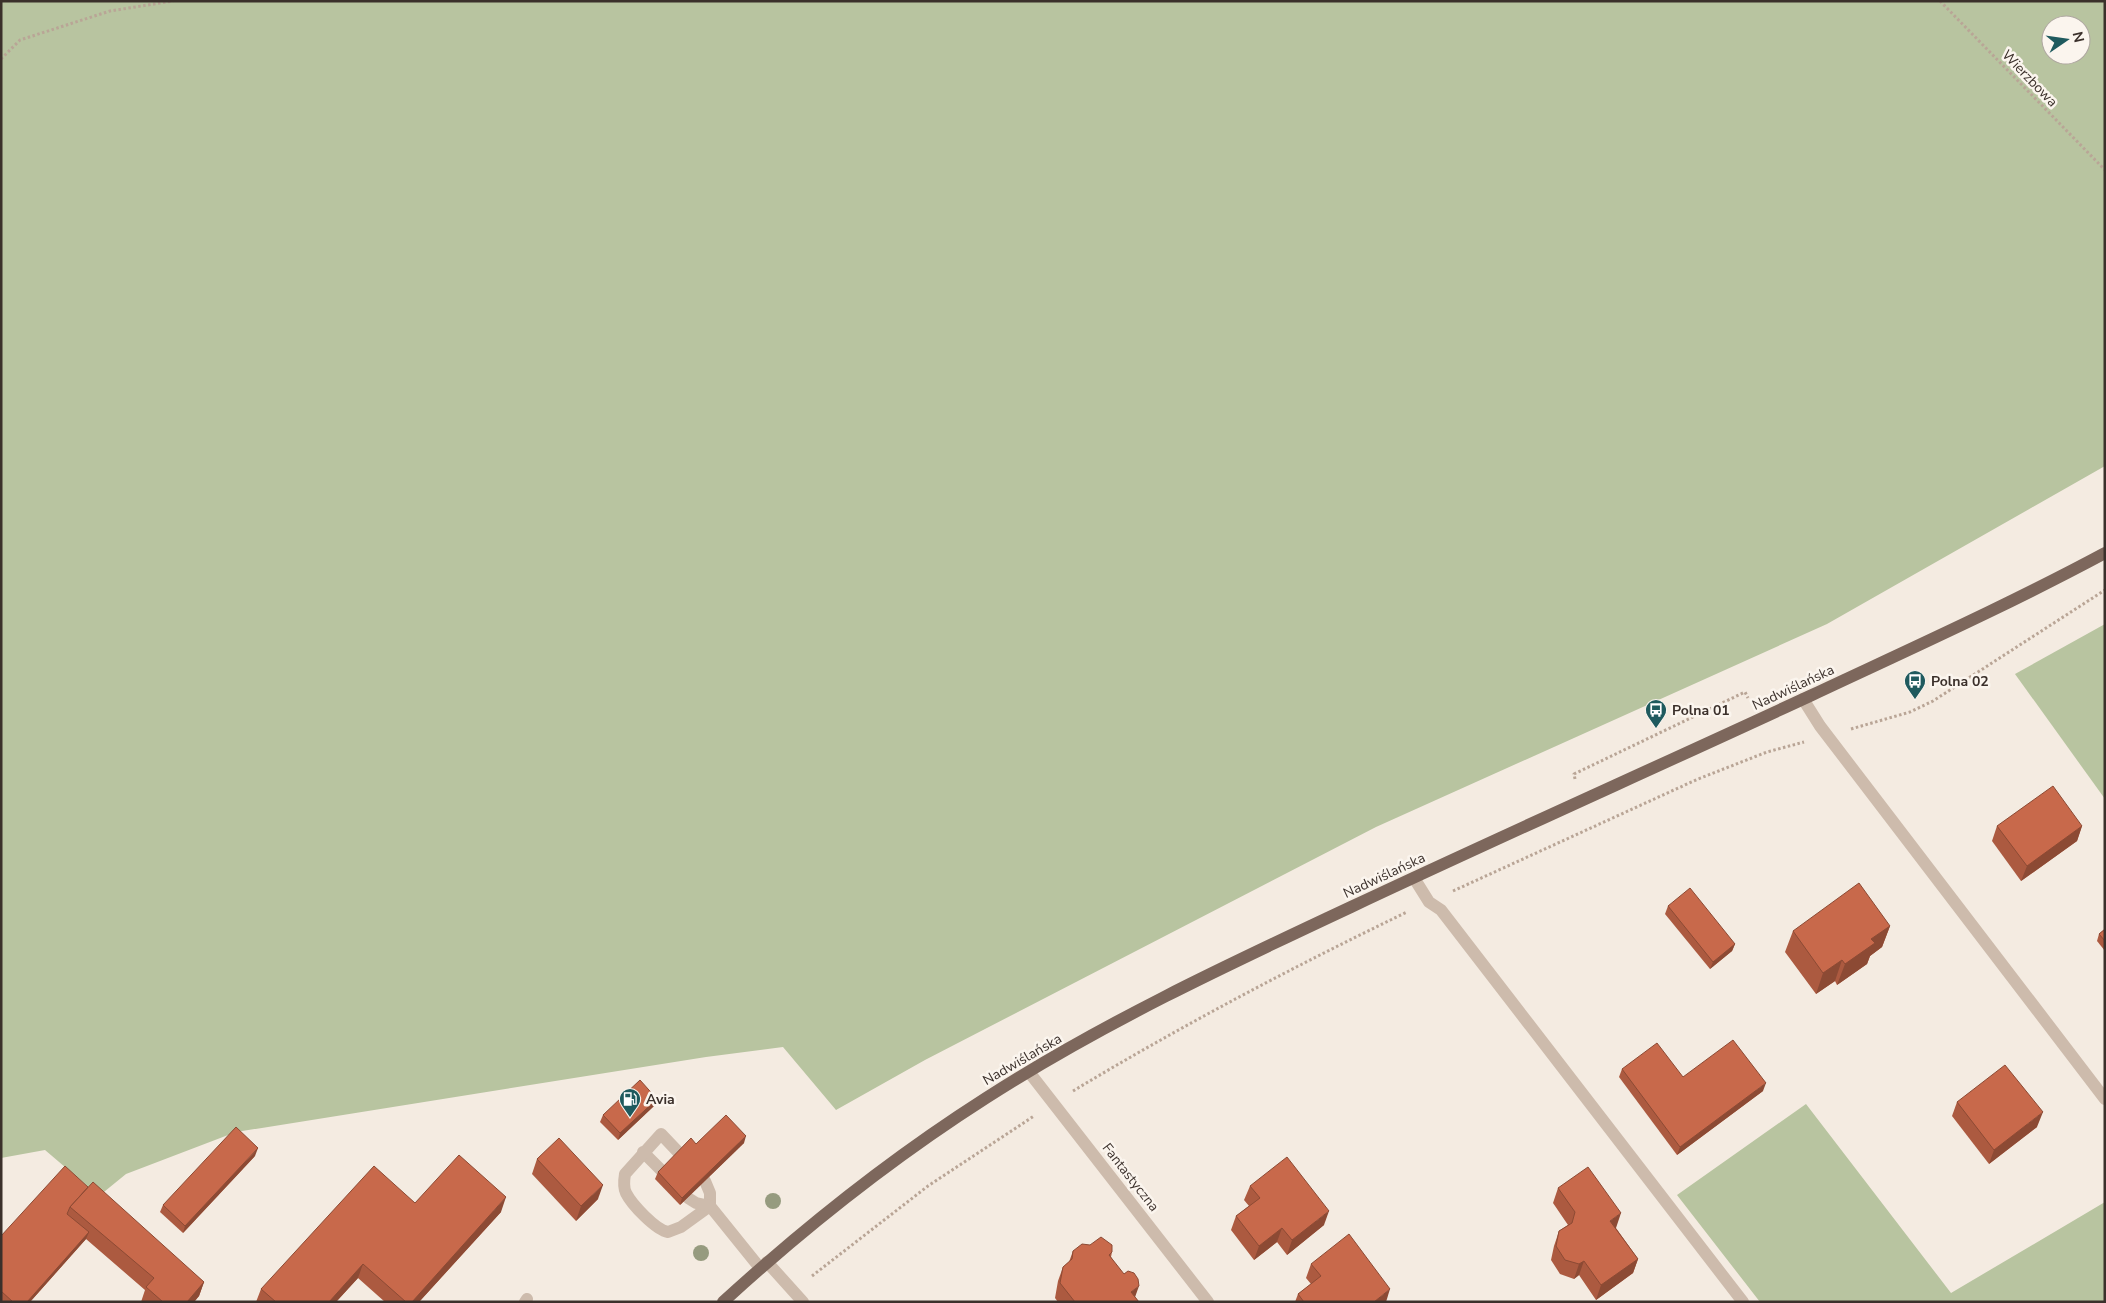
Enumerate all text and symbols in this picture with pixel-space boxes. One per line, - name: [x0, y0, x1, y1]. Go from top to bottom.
- north arrow: [2041, 15, 2091, 65]
- text: N: [2068, 30, 2089, 44]
- street label: Wierzbowa: [1998, 46, 2062, 111]
- street label: Nadwiślańska: [1749, 660, 1837, 715]
- bus stop icon: Polna 02: [1903, 669, 1927, 700]
- place label: Polna 02: [1931, 672, 1989, 691]
- bus stop icon: Polna 01: [1644, 698, 1668, 729]
- place label: Polna 01: [1672, 701, 1730, 720]
- street label: Nadwiślańska: [1340, 848, 1428, 903]
- street label: Nadwiślańska: [979, 1029, 1065, 1090]
- fuel station icon: Avia: [618, 1087, 642, 1118]
- place label: Avia: [646, 1090, 675, 1109]
- street label: Fantastyczna: [1098, 1139, 1163, 1216]

